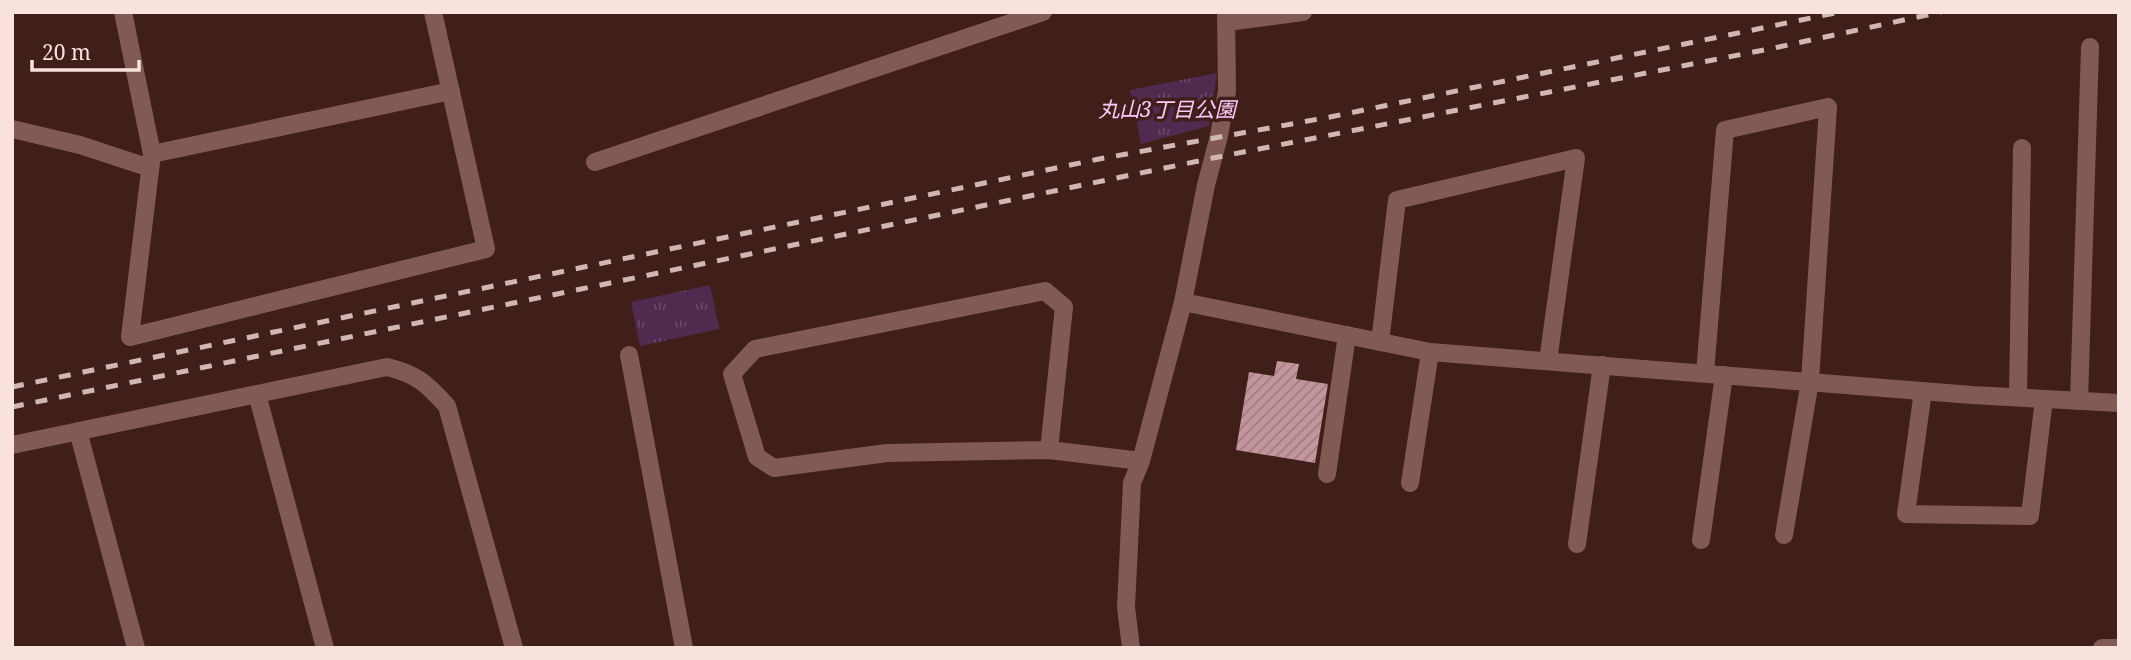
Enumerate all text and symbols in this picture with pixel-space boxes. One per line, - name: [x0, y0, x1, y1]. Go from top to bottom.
- scale bar: [32, 28, 138, 72]
- text: 20 m: [42, 38, 91, 66]
- park label: 丸山3丁目公園: [1098, 95, 1239, 123]

